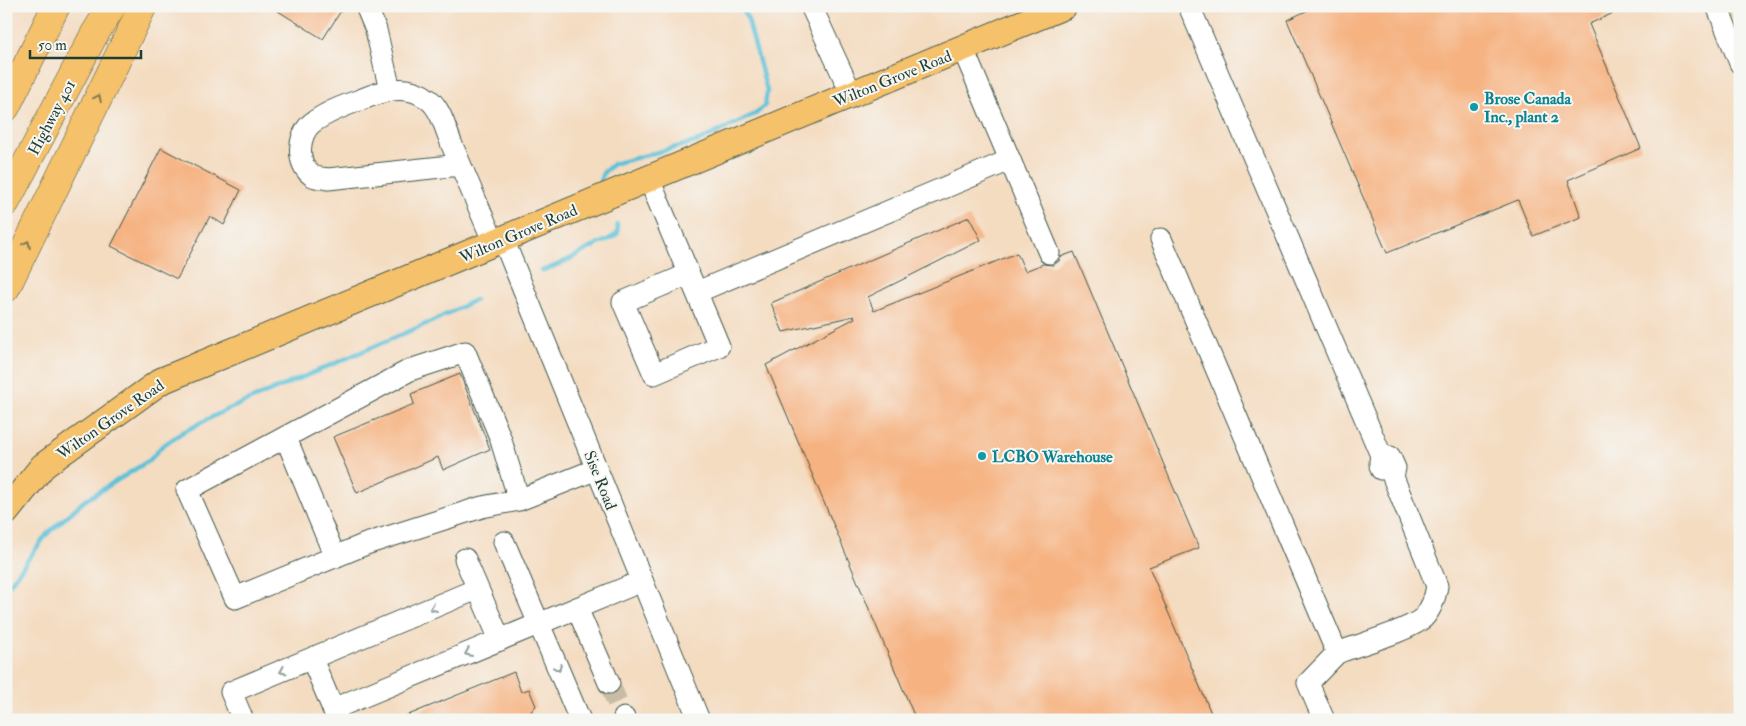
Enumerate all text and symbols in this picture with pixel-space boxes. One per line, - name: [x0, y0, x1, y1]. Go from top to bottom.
- scale bar: [30, 28, 141, 60]
- text: 50 m: [38, 36, 67, 55]
- street label: Wilton Grove Road: [829, 46, 955, 112]
- street label: Highway 401: [24, 76, 80, 159]
- place label: Brose Canada Inc., plant 2: [1484, 89, 1571, 128]
- one-way arrow: [92, 94, 102, 103]
- marker: Brose Canada Inc., plant 2: [1468, 101, 1480, 113]
- street label: Wilton Grove Road: [455, 200, 580, 268]
- one-way arrow: [21, 240, 31, 249]
- street label: Wilton Grove Road: [52, 375, 168, 465]
- place label: LCBO Warehouse: [992, 447, 1113, 467]
- street label: Sise Road: [579, 448, 621, 513]
- marker: LCBO Warehouse: [976, 450, 988, 462]
- one-way arrow: [429, 602, 437, 612]
- one-way arrow: [464, 646, 473, 657]
- one-way arrow: [552, 663, 563, 672]
- one-way arrow: [279, 664, 288, 675]

